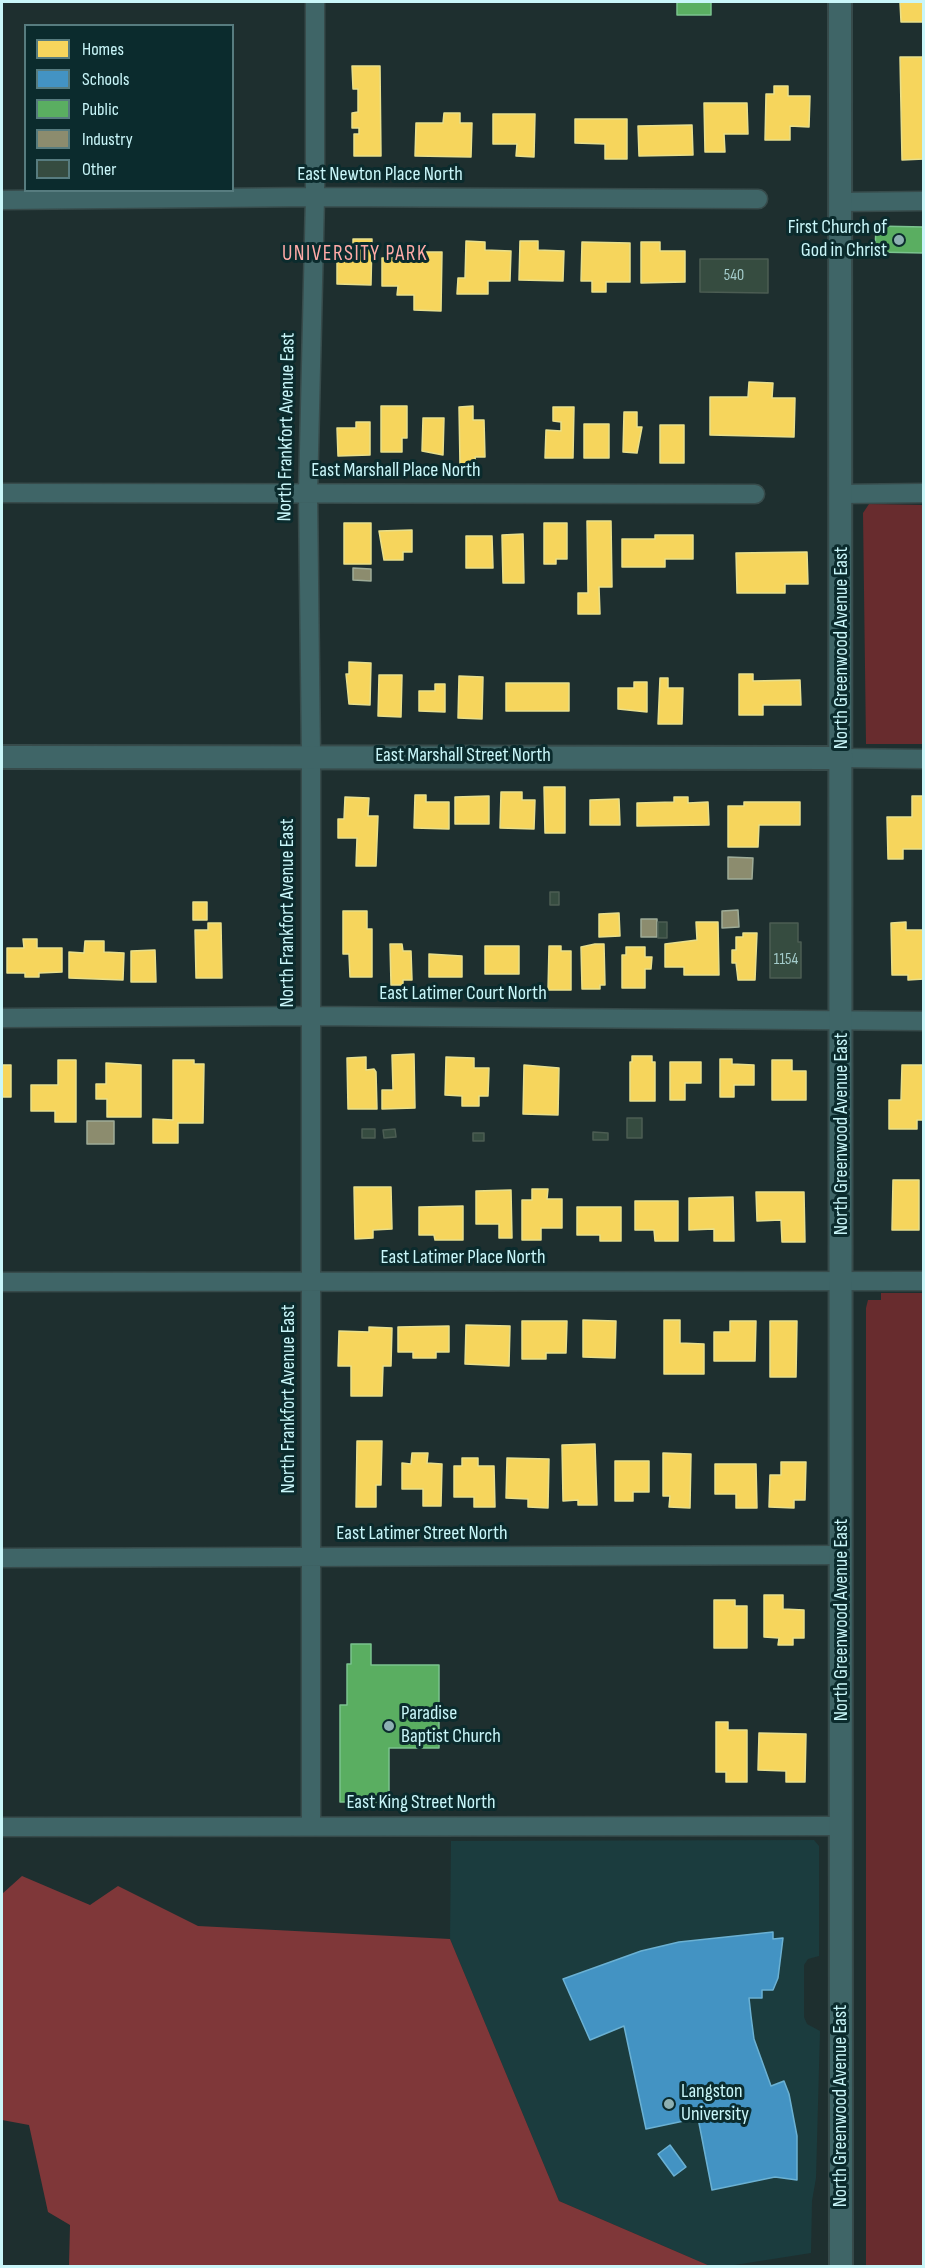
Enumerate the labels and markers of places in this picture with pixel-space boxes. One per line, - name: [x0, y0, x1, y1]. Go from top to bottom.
- place label: First Church of God in Christ: [788, 216, 887, 263]
- marker: First Church of God in Christ: [892, 233, 906, 247]
- place label: Paradise Baptist Church: [401, 1702, 501, 1749]
- marker: Paradise Baptist Church: [382, 1719, 396, 1733]
- place label: Langston University: [681, 2080, 749, 2127]
- marker: Langston University: [662, 2097, 676, 2111]

